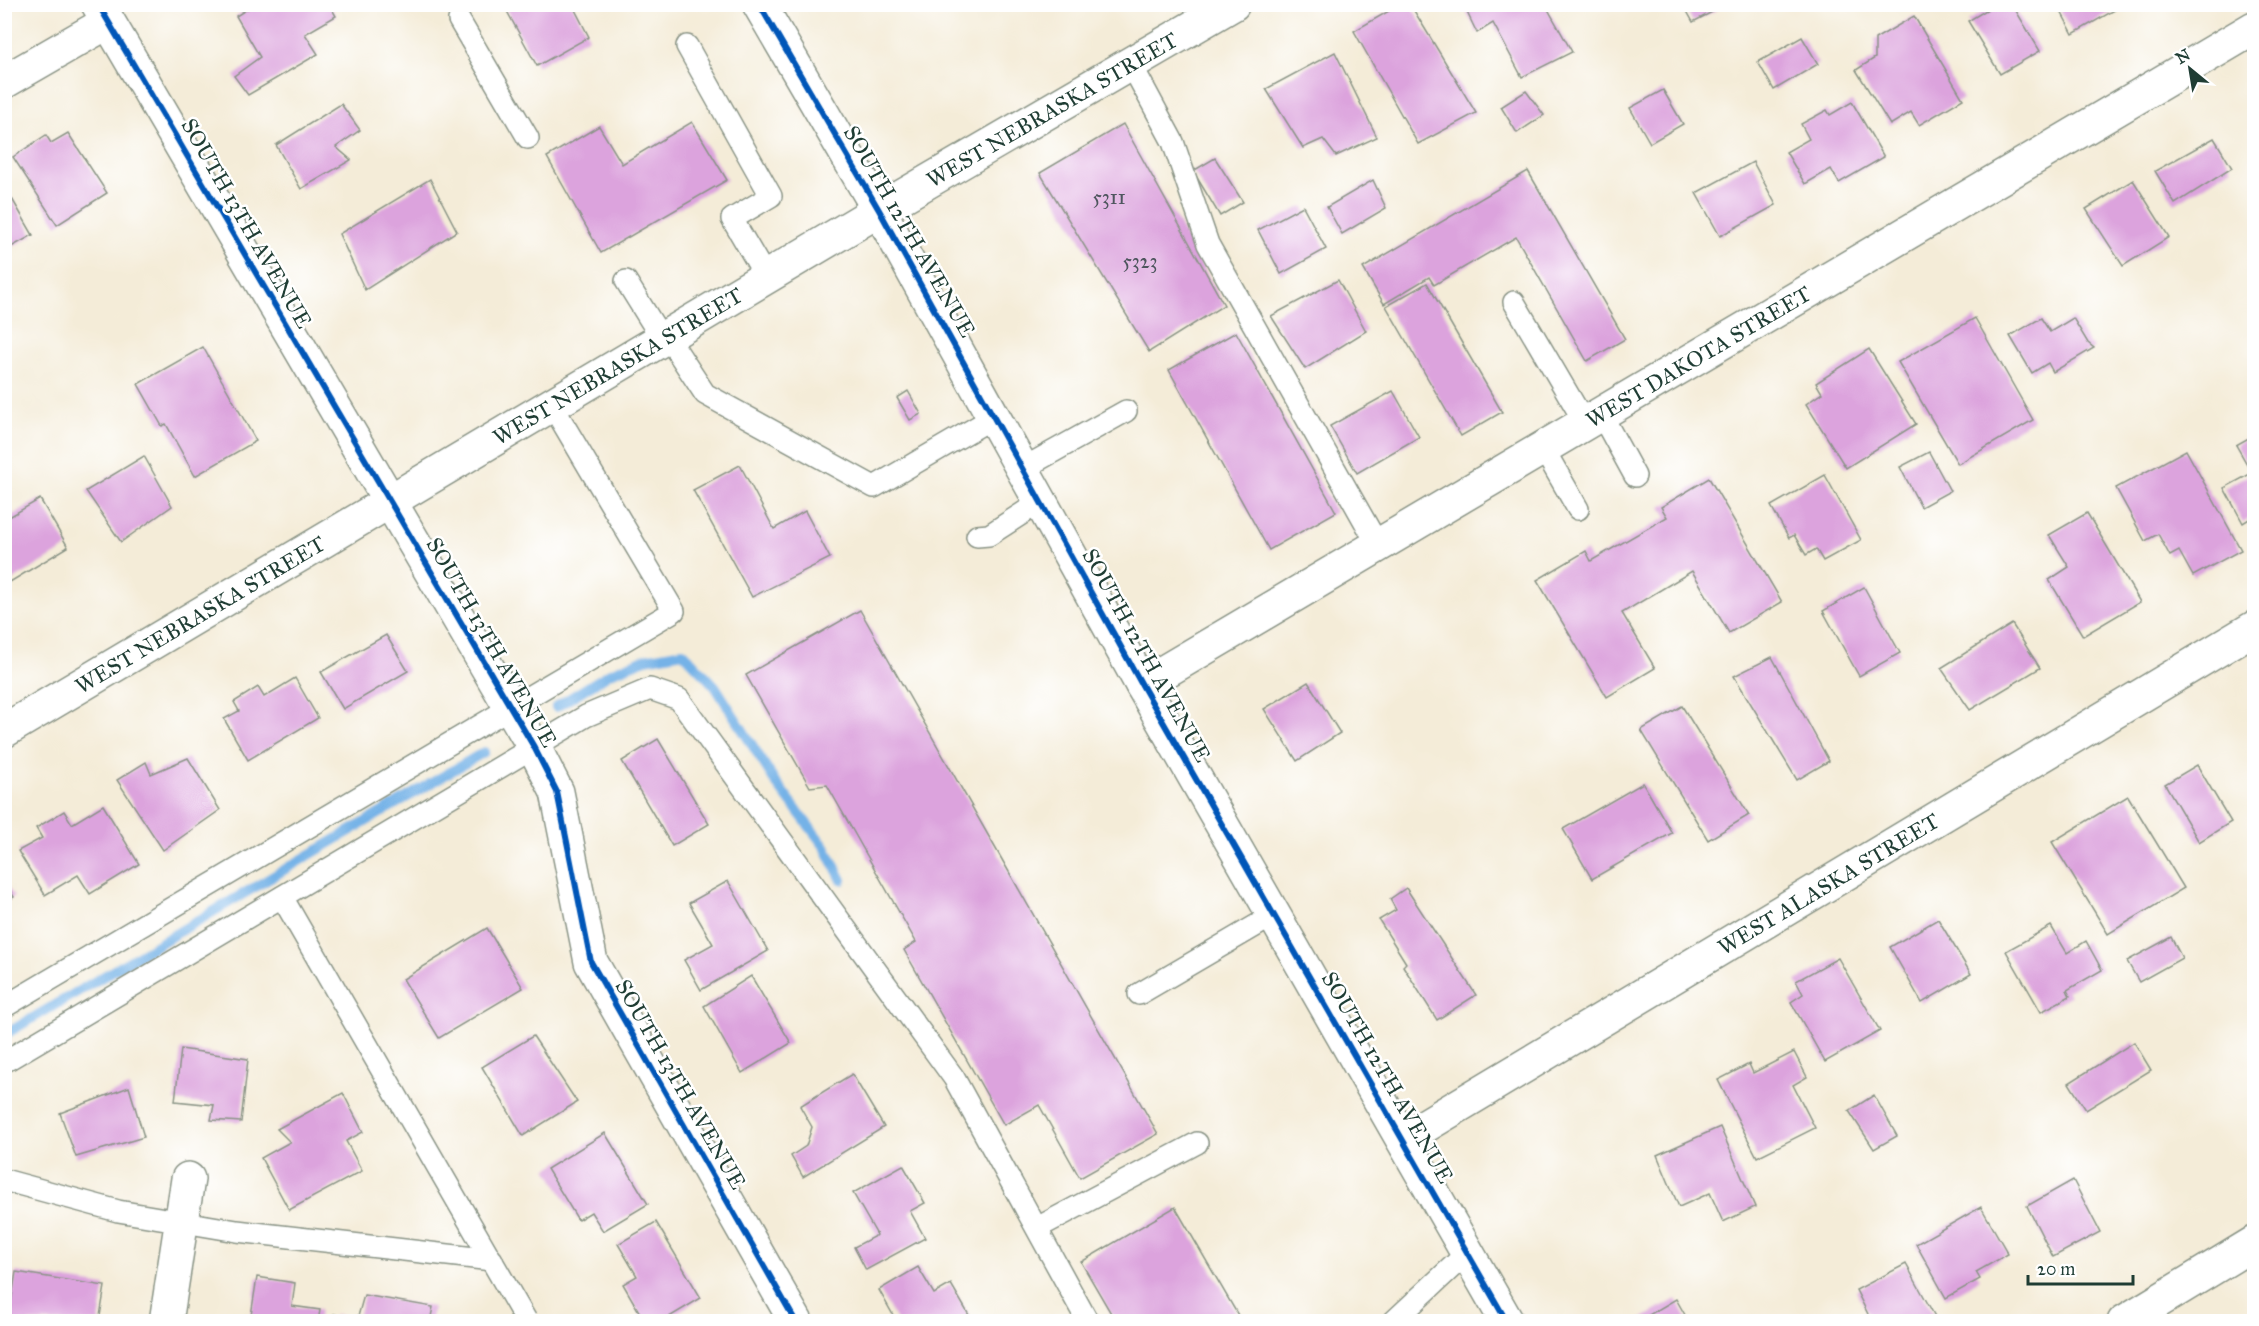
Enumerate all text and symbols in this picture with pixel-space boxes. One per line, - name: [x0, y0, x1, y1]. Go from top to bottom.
- street label: WEST NEBRASKA STREET: [922, 26, 1183, 193]
- north arrow: [2160, 39, 2220, 99]
- text: N: [2172, 45, 2194, 68]
- street label: SOUTH 13TH AVENUE: [175, 114, 318, 333]
- street label: SOUTH 12TH AVENUE: [838, 121, 981, 342]
- house number: 5311: [1092, 185, 1126, 209]
- house number: 5323: [1122, 249, 1158, 273]
- street label: WEST DAKOTA STREET: [1581, 280, 1816, 434]
- street label: WEST NEBRASKA STREET: [488, 281, 748, 451]
- street label: WEST NEBRASKA STREET: [70, 530, 330, 700]
- street label: SOUTH 13TH AVENUE: [420, 533, 563, 752]
- street label: SOUTH 12TH AVENUE: [1077, 544, 1217, 767]
- street label: WEST ALASKA STREET: [1713, 807, 1944, 961]
- street label: SOUTH 12TH AVENUE: [1316, 967, 1459, 1188]
- street label: SOUTH 13TH AVENUE: [609, 975, 752, 1194]
- scale bar: [2028, 1248, 2133, 1286]
- text: 20 m: [2037, 1258, 2075, 1280]

